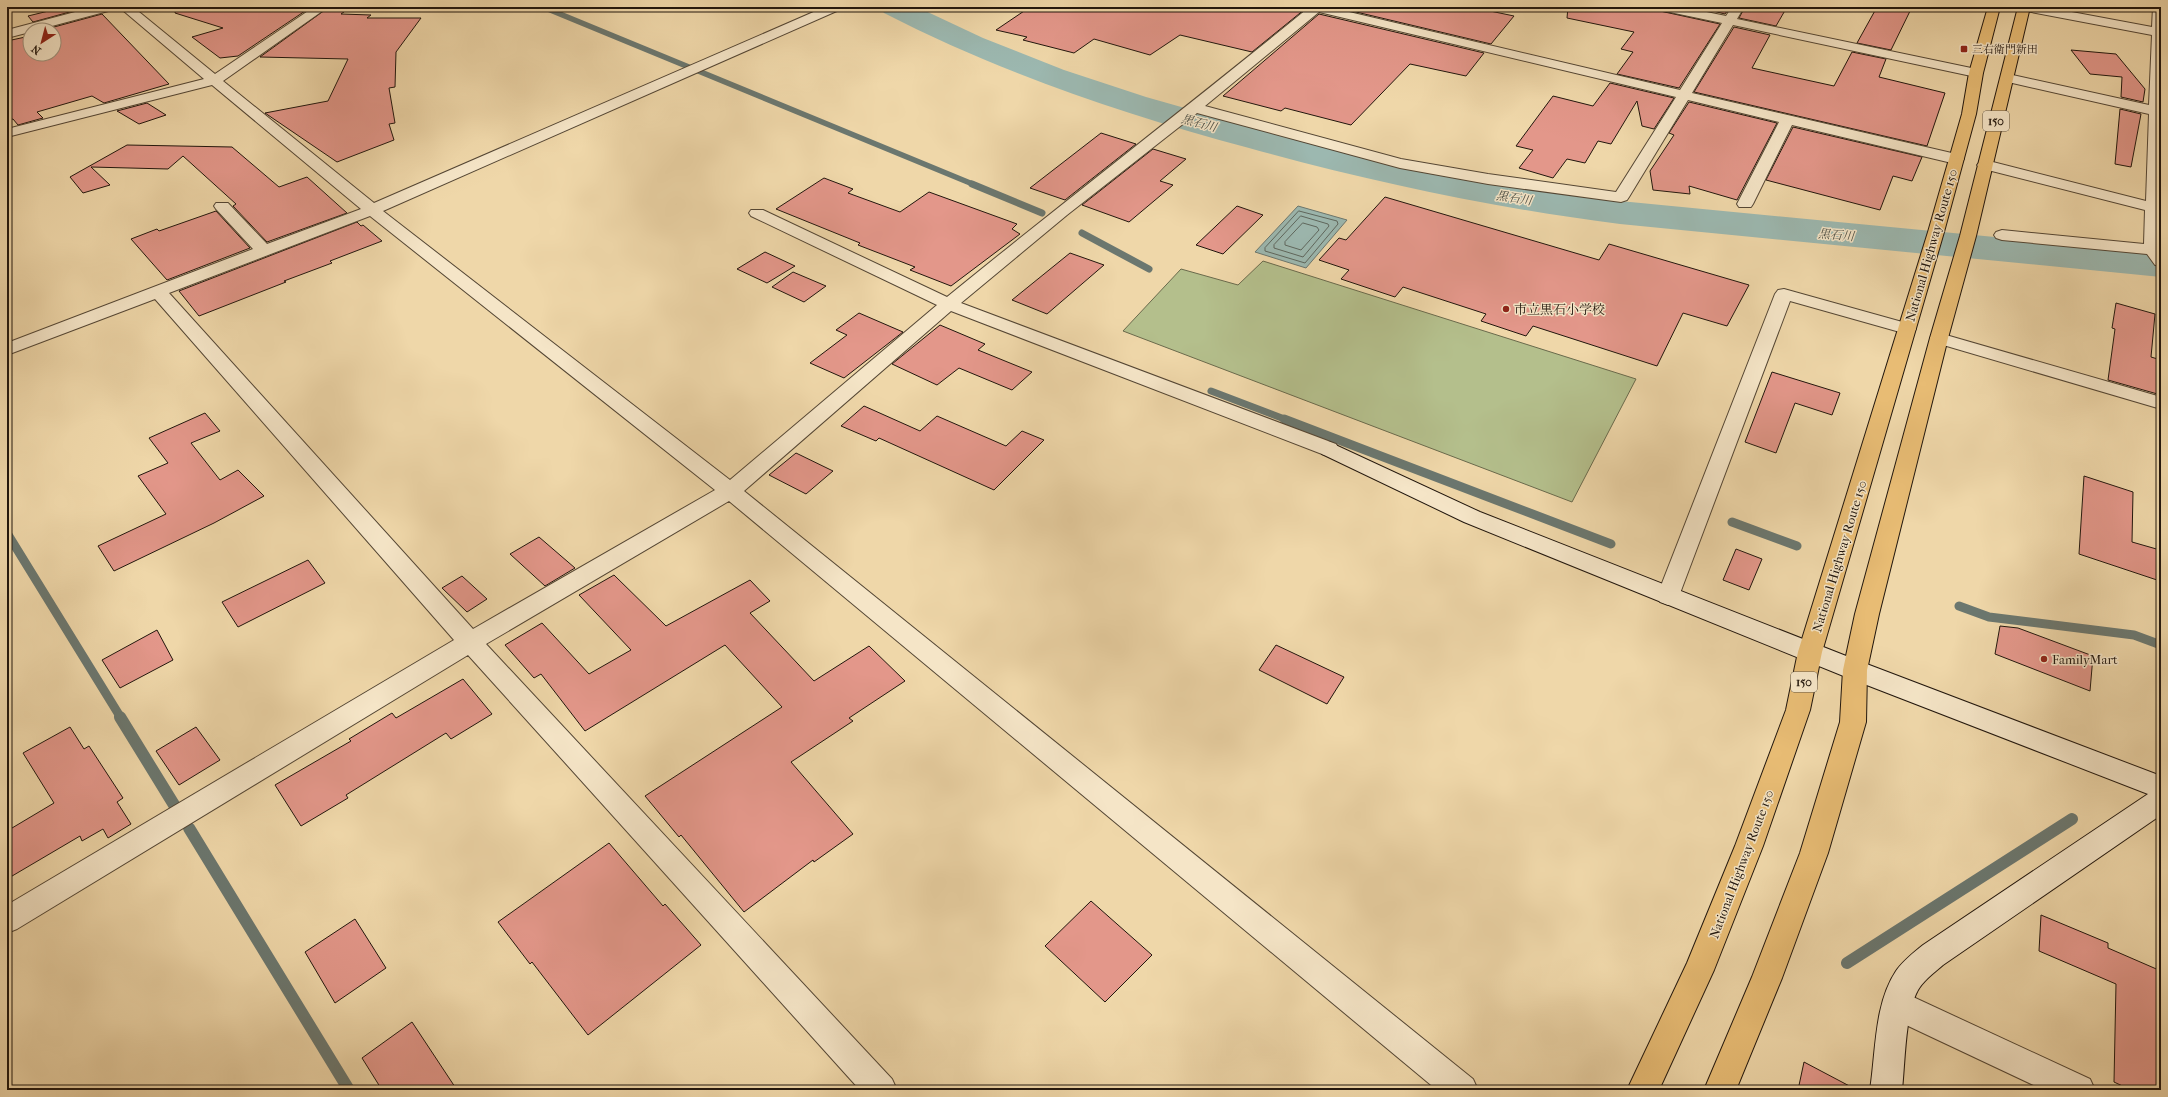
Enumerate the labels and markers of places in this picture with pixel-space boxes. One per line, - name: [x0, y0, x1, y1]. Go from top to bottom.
- place label: 三右衛門新田: [1972, 43, 2038, 56]
- marker: 三右衛門新田: [1959, 44, 1969, 54]
- place label: 市立黒石小学校: [1514, 302, 1605, 317]
- marker: 市立黒石小学校: [1501, 304, 1511, 314]
- place label: FamilyMart: [2052, 652, 2118, 667]
- marker: FamilyMart: [2039, 654, 2049, 664]

